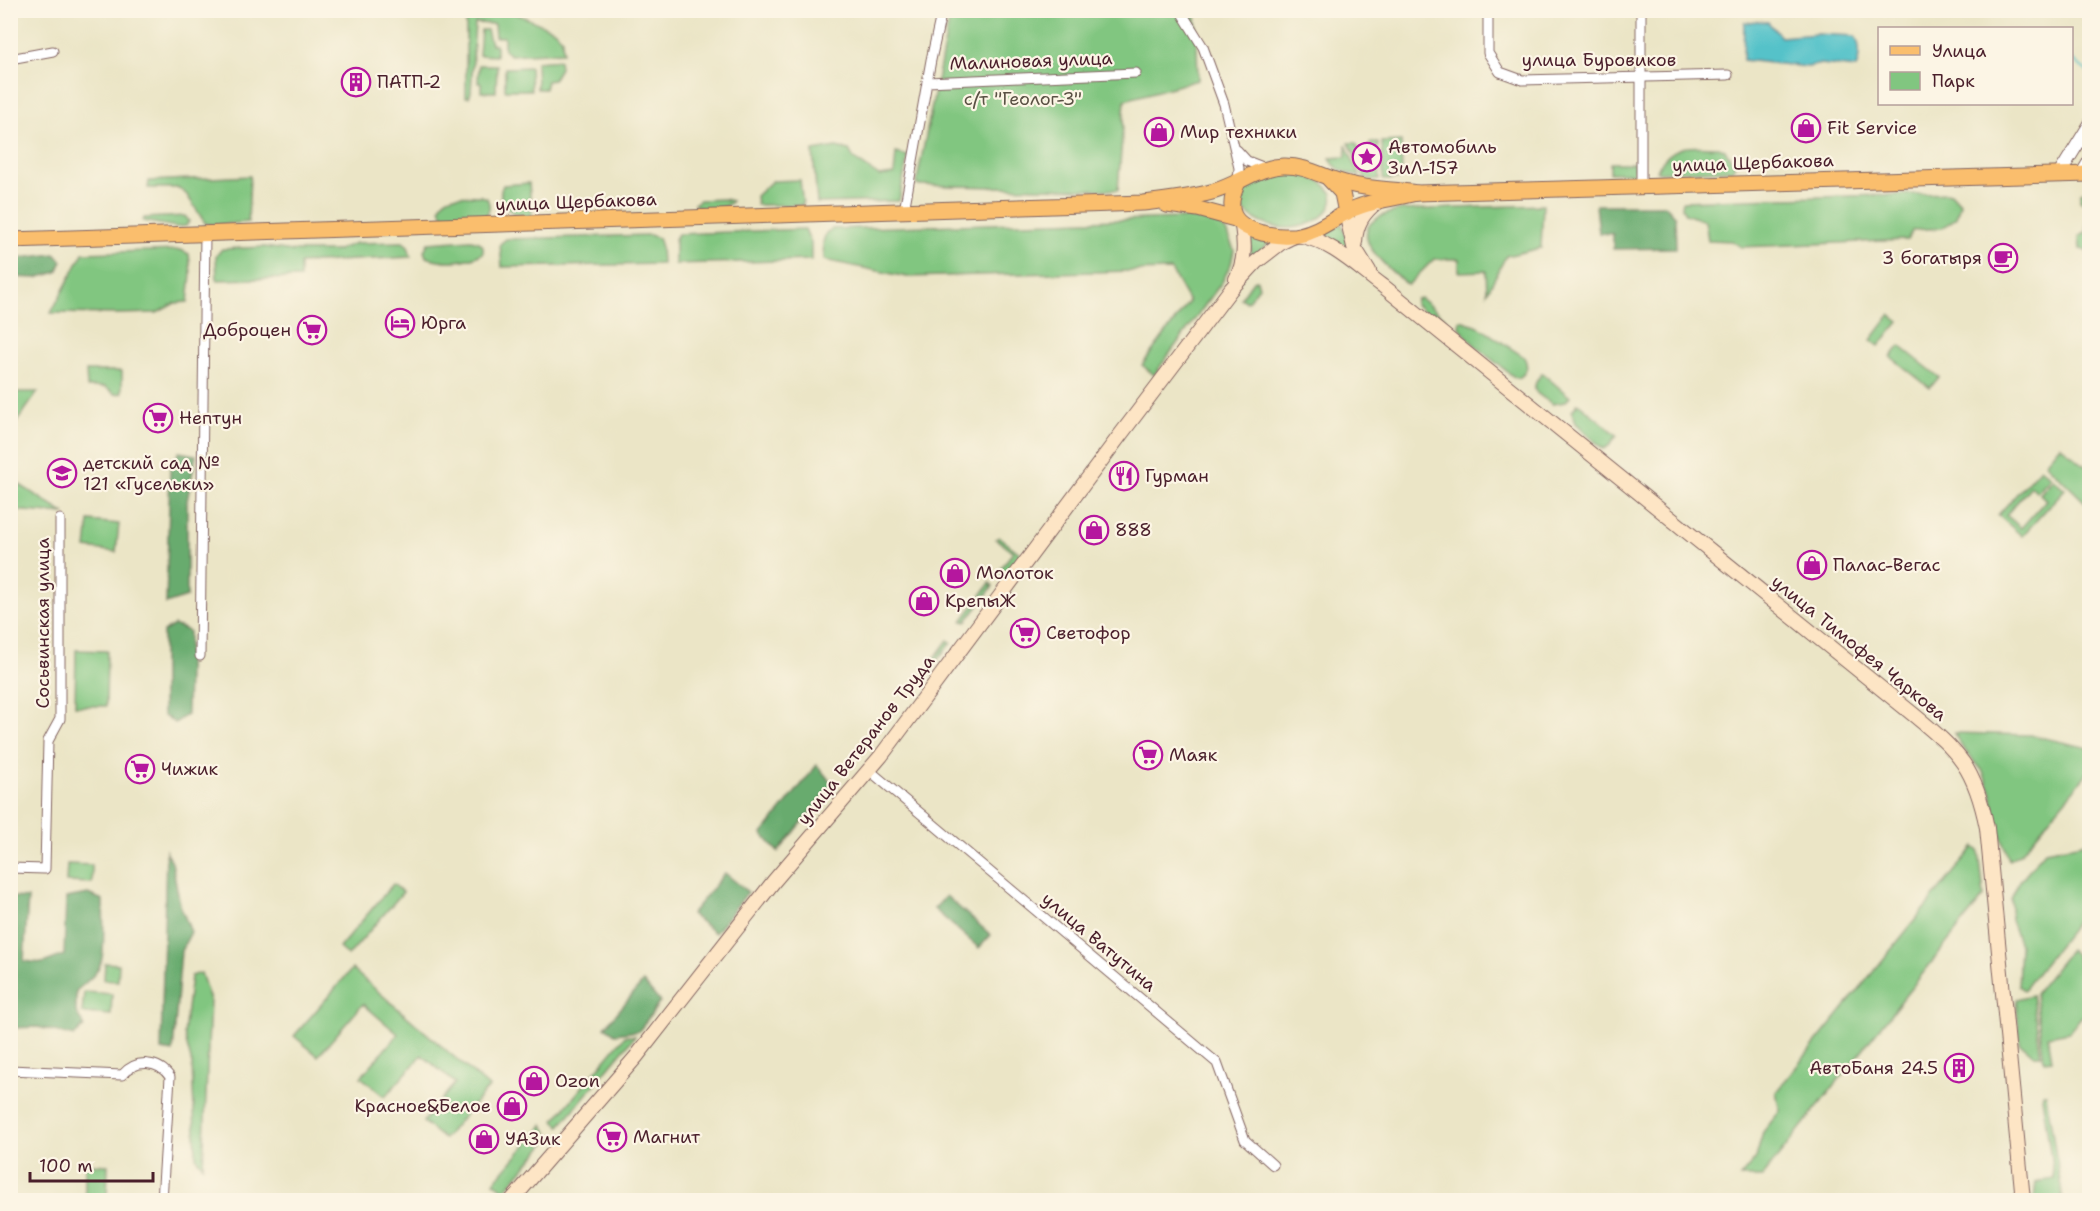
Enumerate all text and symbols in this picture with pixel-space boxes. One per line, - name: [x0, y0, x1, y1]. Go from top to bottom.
- legend: [1878, 27, 2073, 105]
- text: Улица: [1932, 39, 1986, 63]
- street label: Малиновая улица: [949, 46, 1113, 76]
- street label: улица Буровиков: [1522, 48, 1676, 72]
- building icon: ПАТП-2: [340, 66, 372, 98]
- text: Парк: [1932, 69, 1975, 93]
- place label: ПАТП-2: [377, 70, 441, 94]
- park label: с/т "Геолог-3": [964, 87, 1082, 111]
- shop icon: Fit Service: [1790, 112, 1822, 144]
- shop icon: Мир техники: [1143, 116, 1175, 148]
- place label: Fit Service: [1827, 116, 1917, 140]
- place label: Мир техники: [1180, 120, 1297, 144]
- place label: Автомобиль ЗиЛ-157: [1388, 135, 1497, 180]
- place icon: Автомобиль ЗиЛ-157: [1351, 141, 1383, 173]
- street label: улица Щербакова: [1672, 148, 1834, 178]
- street label: улица Щербакова: [495, 187, 657, 217]
- cafe icon: 3 богатыря: [1987, 242, 2019, 274]
- place label: 3 богатыря: [1882, 246, 1982, 270]
- hotel icon: Юрга: [384, 307, 416, 339]
- place label: Юрга: [421, 311, 466, 335]
- supermarket icon: Доброцен: [296, 314, 328, 346]
- place label: Доброцен: [203, 318, 291, 342]
- supermarket icon: Нептун: [142, 402, 174, 434]
- place label: Нептун: [179, 406, 242, 430]
- place label: детский сад № 121 «Гусельки»: [83, 451, 220, 496]
- school or university icon: детский сад № 121 «Гусельки»: [46, 457, 78, 489]
- restaurant icon: Гурман: [1108, 460, 1140, 492]
- place label: Гурман: [1145, 464, 1209, 488]
- shop icon: 888: [1078, 514, 1110, 546]
- place label: 888: [1115, 518, 1152, 542]
- street label: Сосьвинская улица: [31, 538, 55, 708]
- shop icon: Палас-Вегас: [1796, 549, 1828, 581]
- place label: Палас-Вегас: [1833, 553, 1940, 577]
- shop icon: Молоток: [939, 557, 971, 589]
- place label: Молоток: [976, 561, 1054, 585]
- street label: улица Тимофея Чаркова: [1766, 570, 1952, 726]
- shop icon: КрепыЖ: [908, 585, 940, 617]
- place label: КрепыЖ: [945, 589, 1016, 613]
- supermarket icon: Светофор: [1009, 617, 1041, 649]
- place label: Светофор: [1046, 621, 1131, 645]
- street label: улица Ветеранов Труда: [792, 650, 940, 830]
- supermarket icon: Маяк: [1132, 739, 1164, 771]
- place label: Маяк: [1169, 743, 1218, 767]
- supermarket icon: Чижик: [124, 753, 156, 785]
- place label: Чижик: [161, 757, 219, 781]
- street label: улица Ватутина: [1037, 887, 1161, 997]
- building icon: АвтоБаня 24.5: [1943, 1052, 1975, 1084]
- place label: АвтоБаня 24.5: [1809, 1056, 1938, 1080]
- shop icon: Ozon: [518, 1065, 550, 1097]
- place label: Ozon: [555, 1069, 600, 1093]
- shop icon: Красное&Белое: [496, 1090, 528, 1122]
- place label: Красное&Белое: [355, 1094, 491, 1118]
- supermarket icon: Магнит: [596, 1121, 628, 1153]
- shop icon: УАЗик: [468, 1123, 500, 1155]
- place label: Магнит: [633, 1125, 701, 1149]
- place label: УАЗик: [505, 1127, 561, 1151]
- scale bar: [30, 1145, 153, 1183]
- text: 100 m: [39, 1154, 93, 1178]

